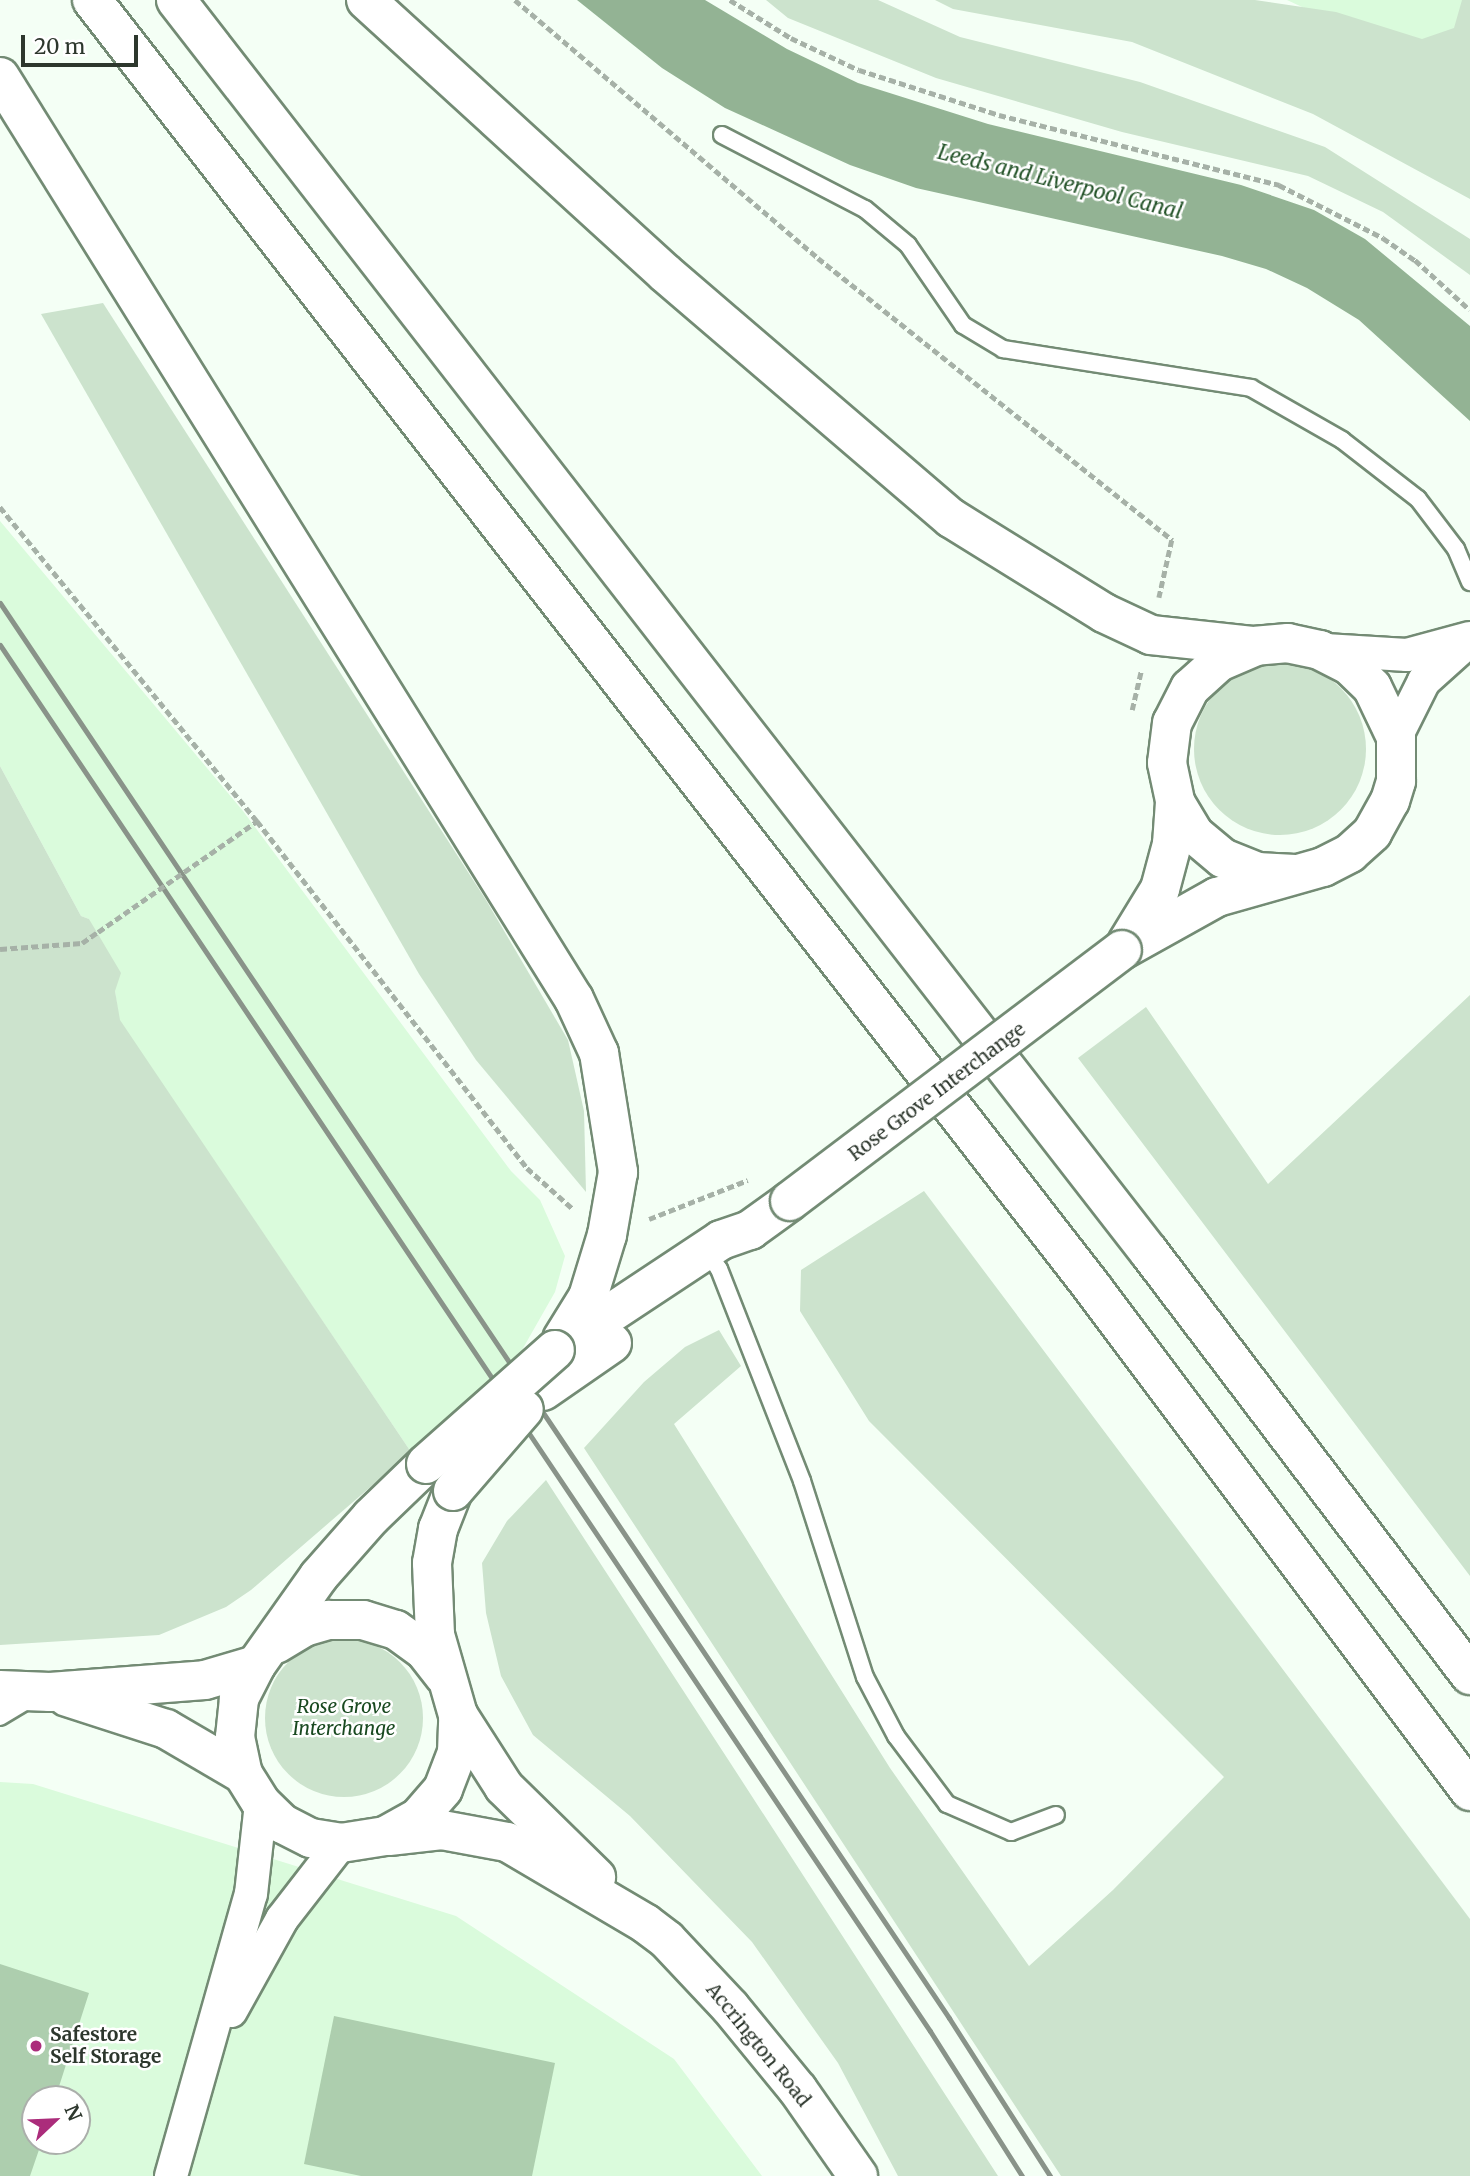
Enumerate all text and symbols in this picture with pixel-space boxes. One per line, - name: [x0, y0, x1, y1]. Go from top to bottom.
- scale bar: [24, 21, 142, 65]
- text: 20 m: [34, 33, 85, 60]
- water label: Leeds and Liverpool Canal: [935, 139, 1185, 225]
- street label: Rose Grove Interchange: [844, 1018, 1030, 1166]
- park label: Rose Grove Interchange: [293, 1696, 395, 1740]
- street label: Accrington Road: [701, 1979, 815, 2111]
- place label: Safestore Self Storage: [50, 2024, 161, 2068]
- marker: Safestore Self Storage: [28, 2038, 44, 2054]
- north arrow: [21, 2085, 91, 2155]
- text: N: [60, 2101, 87, 2124]

